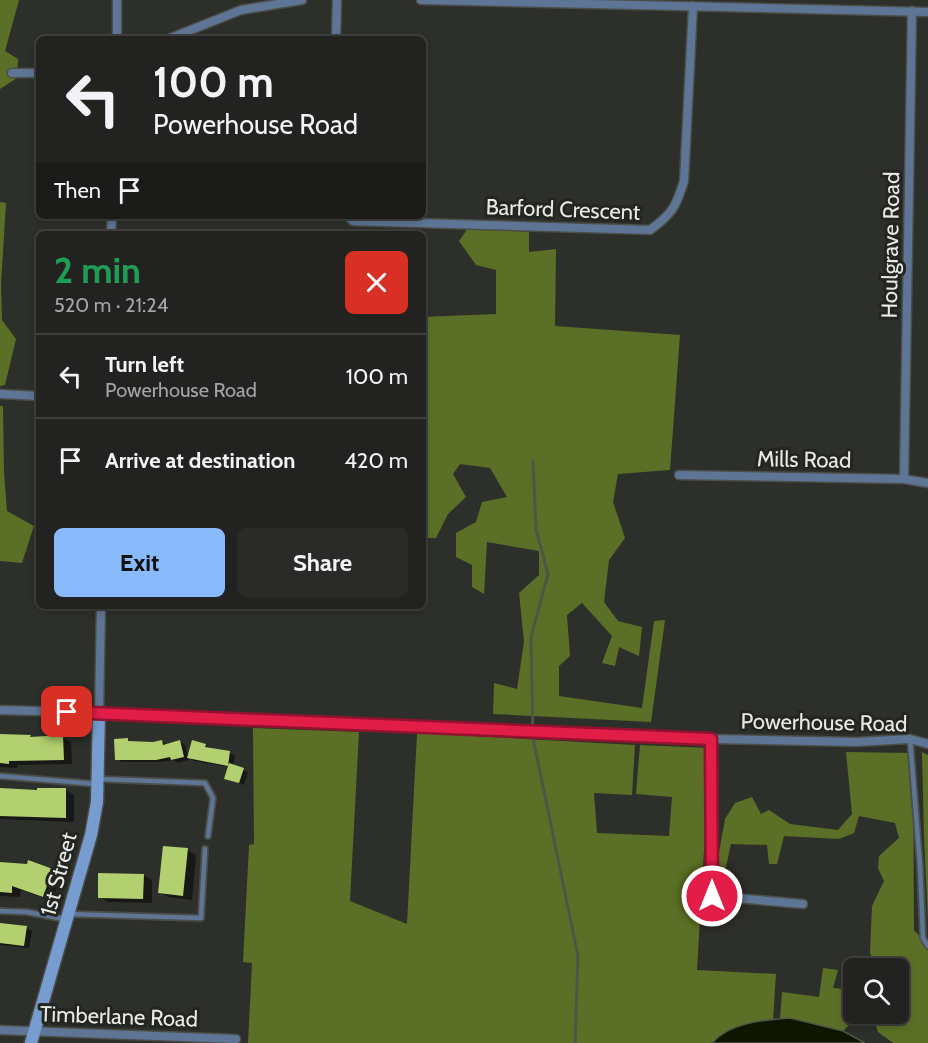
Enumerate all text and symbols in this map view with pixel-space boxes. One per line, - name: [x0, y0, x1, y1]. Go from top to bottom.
- text: 100 m: [153, 56, 274, 108]
- icon: left: [54, 60, 132, 138]
- text: Powerhouse Road: [153, 108, 358, 141]
- street label: Houlgrave Road: [876, 172, 905, 318]
- icon: arrive: [113, 174, 146, 207]
- text: Then: [54, 177, 101, 204]
- street label: Barford Crescent: [485, 193, 641, 226]
- text: 2 min: [54, 248, 141, 292]
- button: close: [345, 251, 408, 314]
- text: 520 m · 21:24: [54, 293, 168, 317]
- text: Turn left: [105, 351, 184, 378]
- icon: left: [54, 360, 87, 393]
- text: 100 m: [346, 363, 408, 390]
- text: Powerhouse Road: [105, 378, 257, 402]
- icon: arrive: [54, 444, 87, 477]
- street label: Mills Road: [757, 445, 851, 474]
- text: Arrive at destination: [105, 447, 295, 474]
- text: 420 m: [344, 447, 408, 474]
- button: Exit: [54, 528, 225, 597]
- button: Share: [237, 528, 408, 597]
- pin: [41, 686, 92, 737]
- icon: arrive: [50, 695, 83, 728]
- street label: Powerhouse Road: [740, 708, 908, 737]
- street label: 1st Street: [34, 829, 83, 919]
- position arrow: [680, 864, 744, 928]
- map controls: [843, 958, 909, 1024]
- button: search: [843, 958, 909, 1024]
- street label: Timberlane Road: [40, 1000, 198, 1033]

